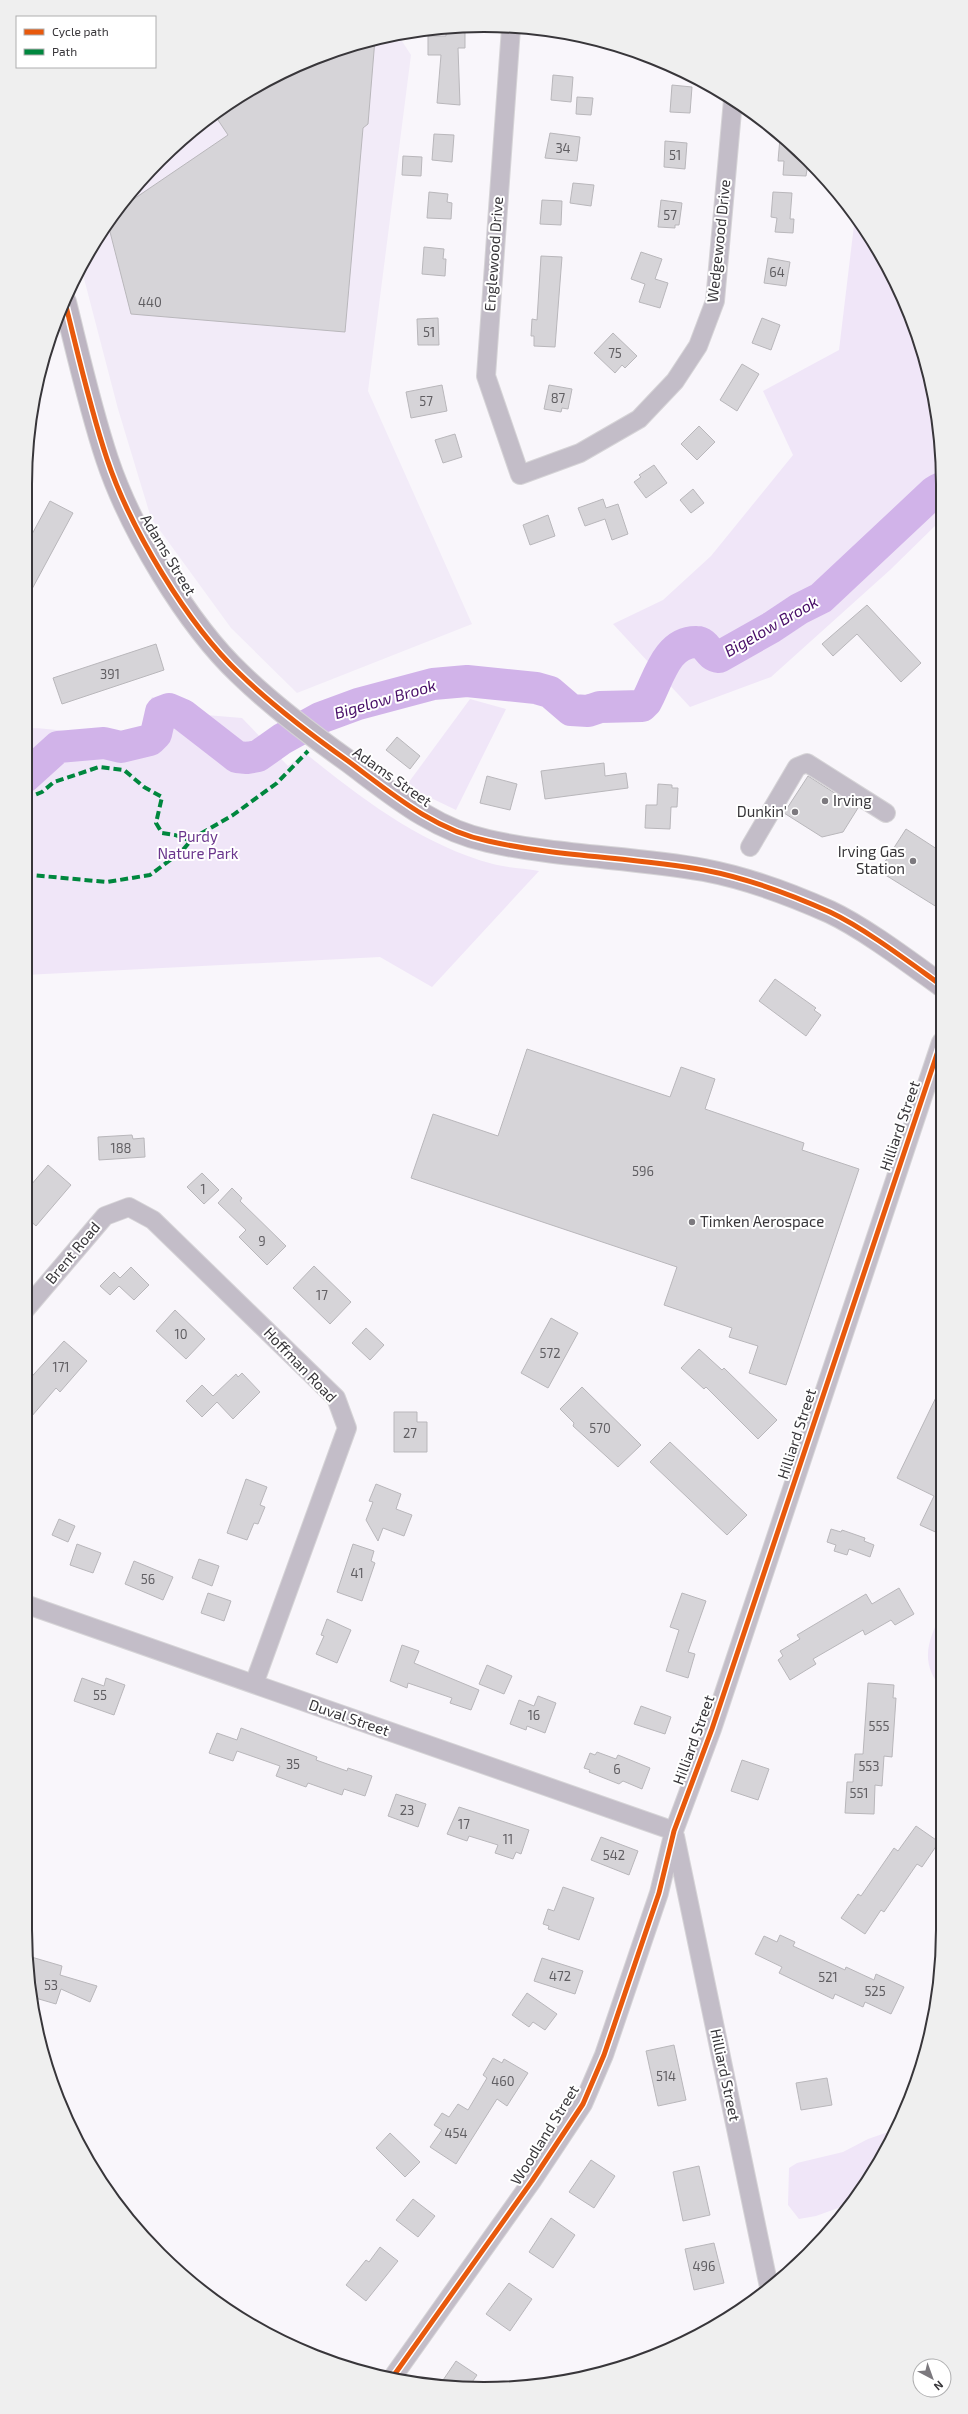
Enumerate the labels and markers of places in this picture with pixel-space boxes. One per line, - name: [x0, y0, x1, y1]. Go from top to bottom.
- place label: Irving: [833, 791, 872, 809]
- marker: Irving: [820, 796, 830, 806]
- place label: Dunkin': [737, 802, 787, 820]
- marker: Dunkin': [790, 807, 800, 817]
- place label: Irving Gas Station: [838, 842, 905, 877]
- marker: Irving Gas Station: [908, 856, 918, 866]
- place label: Timken Aerospace: [700, 1212, 824, 1230]
- marker: Timken Aerospace: [687, 1217, 697, 1227]

